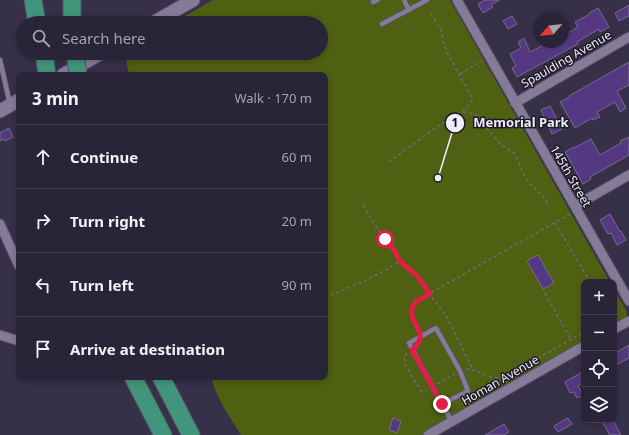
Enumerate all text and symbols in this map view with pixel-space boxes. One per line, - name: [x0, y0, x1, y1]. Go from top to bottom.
- north arrow: [533, 12, 569, 48]
- search box: [16, 16, 328, 60]
- street label: Spaulding Avenue: [518, 26, 614, 92]
- icon: search: [30, 27, 52, 49]
- text: Search here: [62, 28, 145, 48]
- text: 3 min: [32, 87, 79, 110]
- text: Walk · 170 m: [234, 89, 312, 107]
- callout: Memorial Park: [445, 110, 576, 135]
- text: Memorial Park: [473, 113, 570, 131]
- text: 1: [452, 114, 458, 131]
- street label: 145th Street: [546, 142, 596, 211]
- icon: ahead: [32, 146, 54, 168]
- text: Continue: [70, 147, 138, 167]
- text: 60 m: [282, 148, 312, 166]
- icon: right: [32, 210, 54, 232]
- text: Turn right: [70, 211, 145, 231]
- text: 20 m: [282, 212, 312, 230]
- route start: [376, 230, 394, 248]
- icon: left: [32, 274, 54, 296]
- text: Turn left: [70, 275, 134, 295]
- text: 90 m: [282, 276, 312, 294]
- map controls: [581, 279, 617, 423]
- button: +: [581, 279, 617, 315]
- button: −: [581, 315, 617, 351]
- icon: arrive: [32, 338, 54, 360]
- text: Arrive at destination: [70, 339, 225, 359]
- street label: Homan Avenue: [458, 351, 542, 409]
- button: locate: [581, 351, 617, 387]
- button: layers: [581, 387, 617, 423]
- route end: [433, 395, 451, 413]

